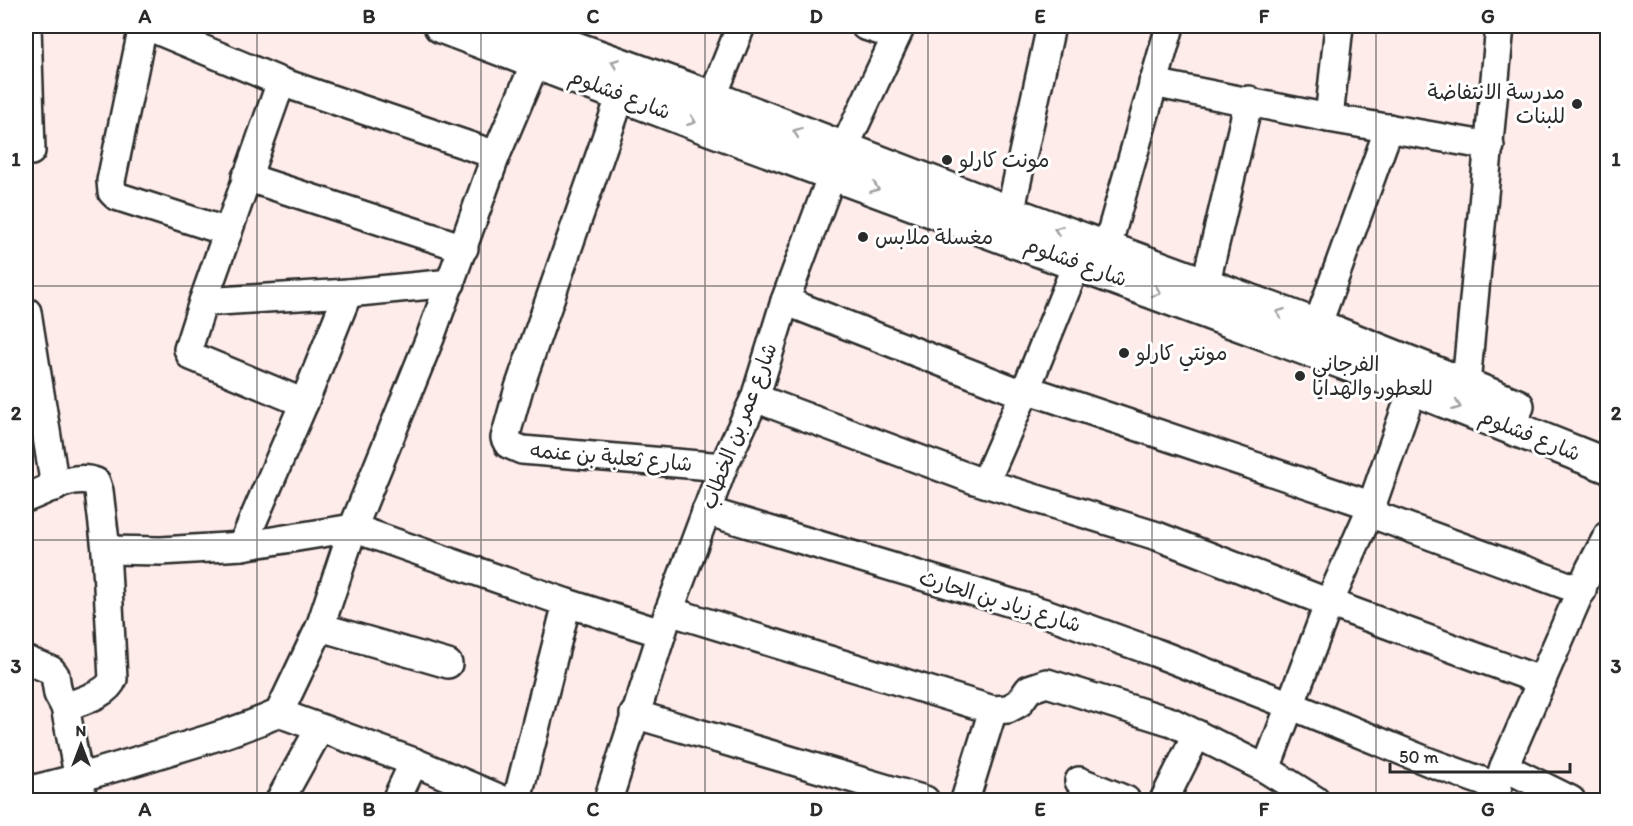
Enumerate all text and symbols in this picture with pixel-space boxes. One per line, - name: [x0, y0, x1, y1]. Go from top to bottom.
- text: A: [138, 4, 152, 28]
- text: B: [363, 4, 376, 28]
- text: C: [587, 4, 600, 28]
- text: D: [809, 4, 823, 28]
- text: E: [1034, 4, 1046, 28]
- text: F: [1259, 4, 1270, 28]
- text: G: [1481, 4, 1495, 28]
- one-way arrow: [610, 58, 621, 70]
- street label: شارع فشلوم: [565, 63, 674, 128]
- place label: مدرسة الانتفاضة للبنات: [1428, 79, 1565, 129]
- marker: مدرسة الانتفاضة للبنات: [1570, 97, 1584, 111]
- one-way arrow: [686, 114, 697, 126]
- one-way arrow: [792, 126, 803, 139]
- text: 1: [11, 147, 21, 171]
- place label: مونت كارلو: [958, 147, 1050, 174]
- text: 1: [1611, 147, 1621, 171]
- marker: مونت كارلو: [940, 153, 954, 167]
- one-way arrow: [869, 181, 880, 193]
- place label: مغسلة ملابس: [875, 224, 993, 250]
- one-way arrow: [1053, 225, 1064, 238]
- marker: مغسلة ملابس: [856, 230, 870, 244]
- street label: شارع فشلوم: [1020, 232, 1131, 295]
- one-way arrow: [1151, 285, 1161, 298]
- one-way arrow: [1275, 307, 1286, 320]
- street label: شارع عمر بن الخطاب: [695, 339, 785, 514]
- place label: مونتي كارلو: [1135, 340, 1228, 372]
- marker: مونتي كارلو: [1117, 346, 1131, 360]
- place label: الفرجاني للعطور والهدايا: [1312, 351, 1433, 401]
- marker: الفرجاني للعطور والهدايا: [1293, 369, 1307, 383]
- one-way arrow: [1451, 399, 1462, 411]
- text: 2: [11, 401, 22, 425]
- text: 2: [1611, 401, 1622, 425]
- street label: شارع فشلوم: [1475, 403, 1584, 470]
- street label: شارع ثعلبة بن عنمه: [528, 437, 693, 479]
- street label: شارع زياد بن الحارث: [915, 564, 1084, 640]
- text: 3: [11, 654, 22, 678]
- text: 3: [1611, 654, 1622, 678]
- north arrow: [51, 715, 111, 775]
- text: N: [76, 721, 86, 740]
- scale bar: [1390, 736, 1570, 774]
- text: 50 m: [1399, 746, 1439, 768]
- text: A: [138, 797, 152, 821]
- text: B: [363, 797, 376, 821]
- text: C: [587, 797, 600, 821]
- text: D: [809, 797, 823, 821]
- text: E: [1034, 797, 1046, 821]
- text: F: [1259, 797, 1270, 821]
- text: G: [1481, 797, 1495, 821]

